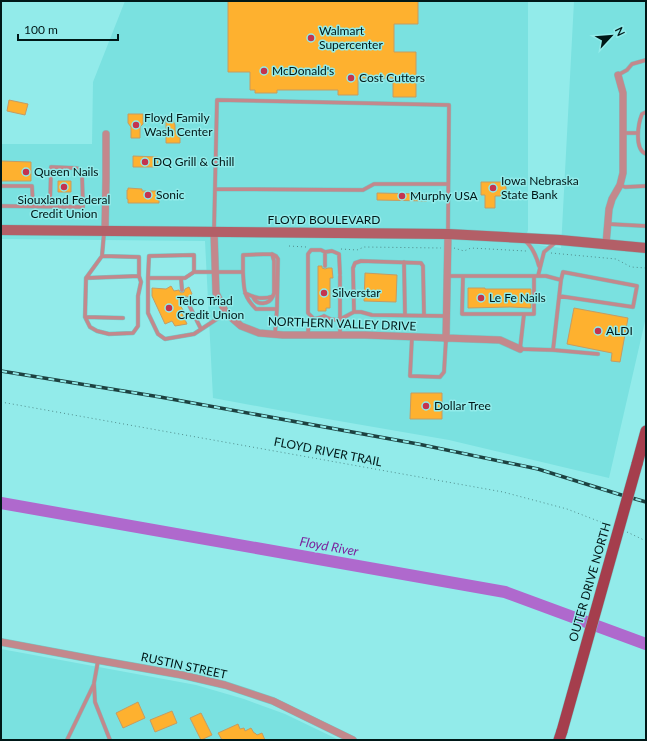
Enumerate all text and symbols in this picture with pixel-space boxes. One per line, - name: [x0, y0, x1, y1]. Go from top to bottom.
- scale bar: [18, 16, 118, 42]
- north arrow: [591, 16, 631, 56]
- text: 100 m: [24, 22, 58, 37]
- place label: Walmart Supercenter: [319, 23, 383, 52]
- text: N: [613, 25, 628, 38]
- marker: Walmart Supercenter: [306, 33, 316, 43]
- place label: McDonald's: [272, 63, 334, 78]
- marker: McDonald's: [259, 66, 269, 76]
- place label: Cost Cutters: [359, 70, 425, 85]
- marker: Cost Cutters: [346, 73, 356, 83]
- place label: Floyd Family Wash Center: [144, 110, 213, 139]
- marker: Floyd Family Wash Center: [131, 120, 141, 130]
- place label: DQ Grill & Chill: [153, 154, 234, 169]
- marker: DQ Grill & Chill: [140, 157, 150, 167]
- place label: Queen Nails: [34, 164, 99, 179]
- marker: Queen Nails: [21, 167, 31, 177]
- place label: Iowa Nebraska State Bank: [501, 173, 579, 202]
- marker: Siouxland Federal Credit Union: [59, 182, 69, 192]
- marker: Iowa Nebraska State Bank: [488, 183, 498, 193]
- place label: Sonic: [156, 187, 185, 202]
- place label: Murphy USA: [410, 188, 479, 203]
- marker: Sonic: [143, 190, 153, 200]
- marker: Murphy USA: [397, 191, 407, 201]
- place label: Siouxland Federal Credit Union: [18, 192, 110, 221]
- street label: FLOYD BOULEVARD: [268, 212, 380, 227]
- place label: Silverstar: [332, 285, 381, 300]
- marker: Silverstar: [319, 288, 329, 298]
- place label: Le Fe Nails: [489, 290, 546, 305]
- place label: Telco Triad Credit Union: [177, 293, 244, 322]
- marker: Le Fe Nails: [476, 293, 486, 303]
- marker: Telco Triad Credit Union: [164, 303, 174, 313]
- street label: NORTHERN VALLEY DRIVE: [268, 313, 417, 334]
- place label: ALDI: [606, 323, 633, 338]
- marker: ALDI: [593, 326, 603, 336]
- place label: Dollar Tree: [434, 398, 491, 413]
- marker: Dollar Tree: [421, 401, 431, 411]
- street label: FLOYD RIVER TRAIL: [273, 434, 383, 469]
- street label: OUTER DRIVE NORTH: [565, 520, 614, 643]
- water label: Floyd River: [298, 533, 360, 559]
- street label: RUSTIN STREET: [140, 649, 228, 682]

